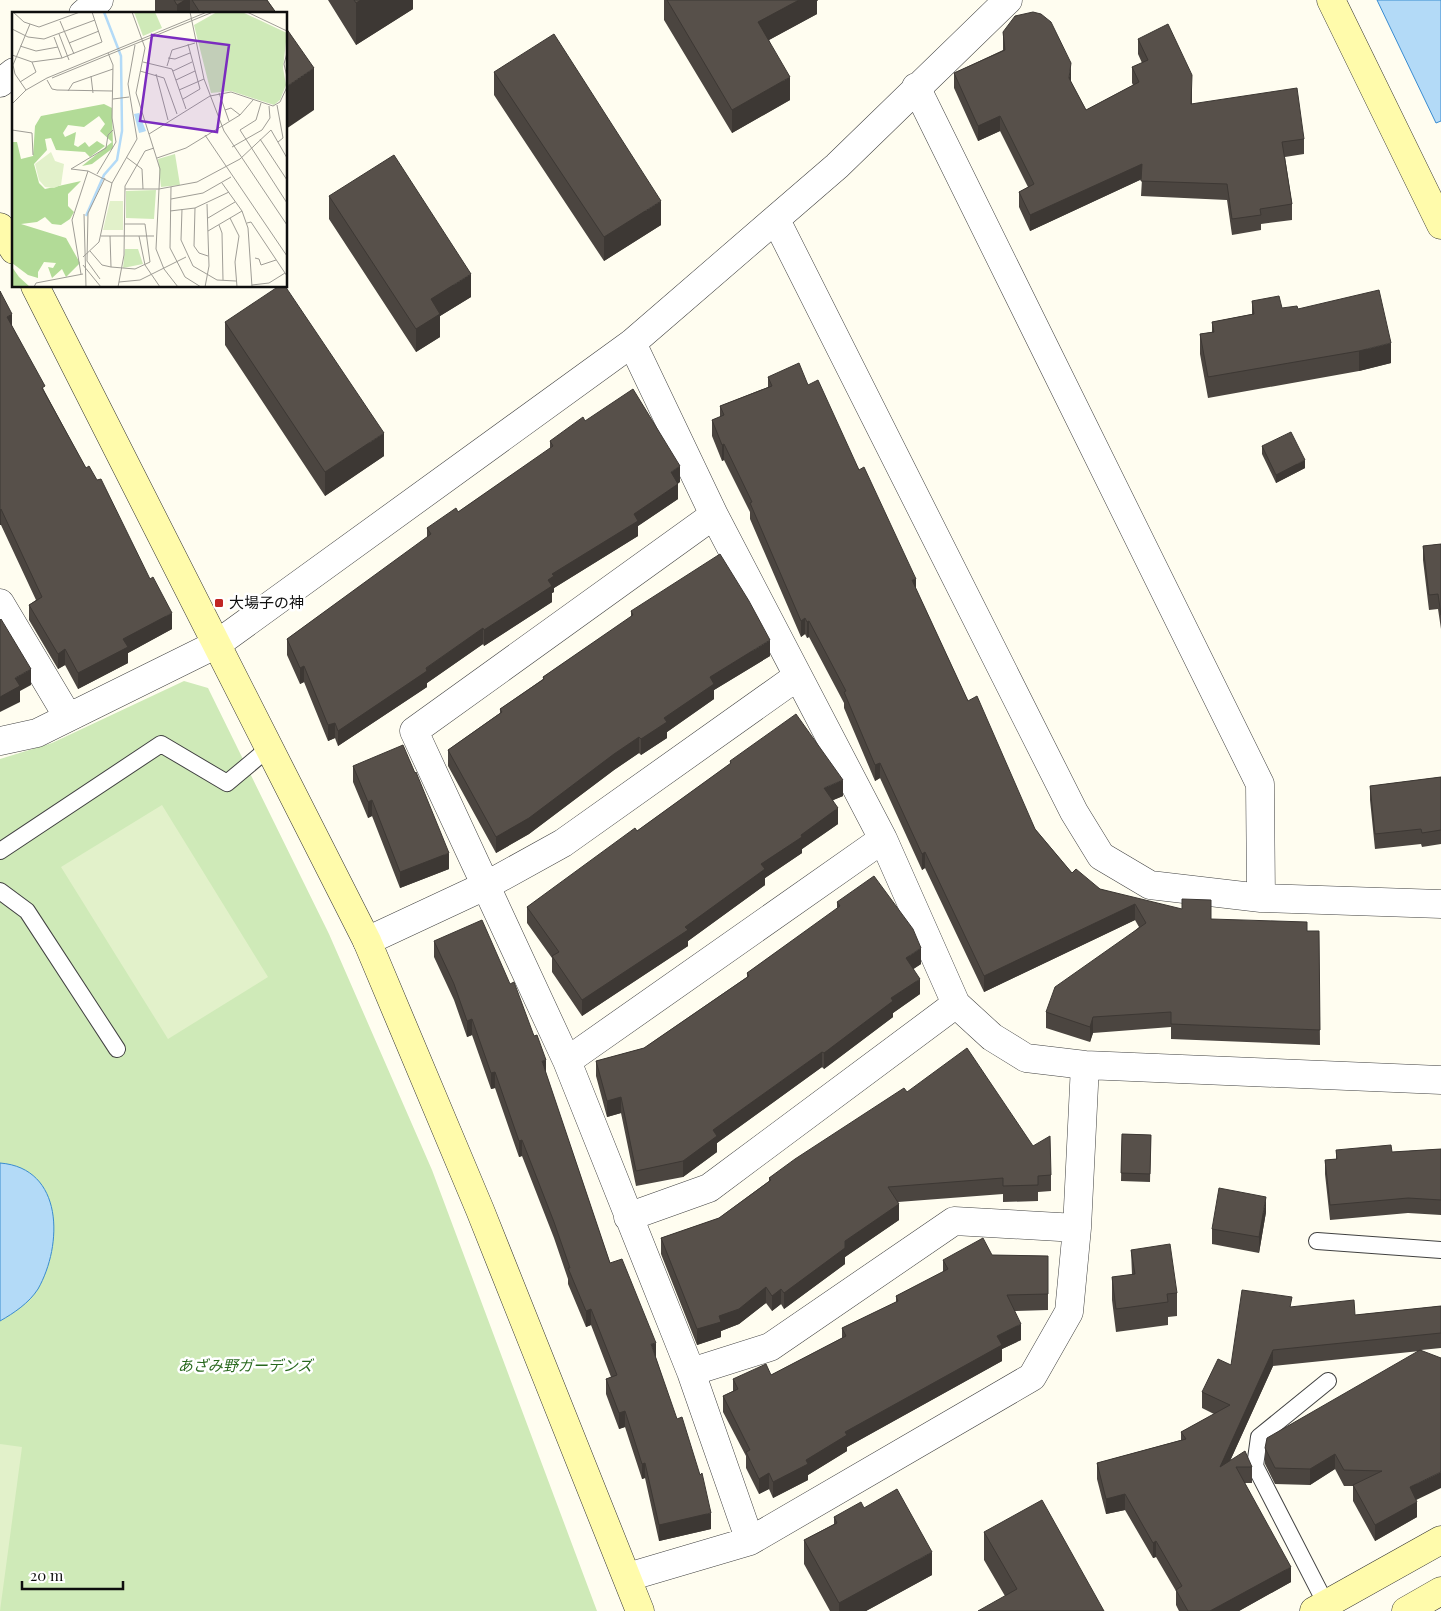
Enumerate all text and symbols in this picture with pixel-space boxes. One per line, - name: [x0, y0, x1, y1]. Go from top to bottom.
- inset map: [12, 12, 288, 288]
- place label: 大場子の神: [229, 592, 304, 612]
- marker: 大場子の神: [213, 597, 225, 609]
- park label: あざみ野ガーデンズ: [178, 1355, 314, 1375]
- scale bar: [22, 1558, 124, 1590]
- text: 20 m: [30, 1565, 64, 1585]

